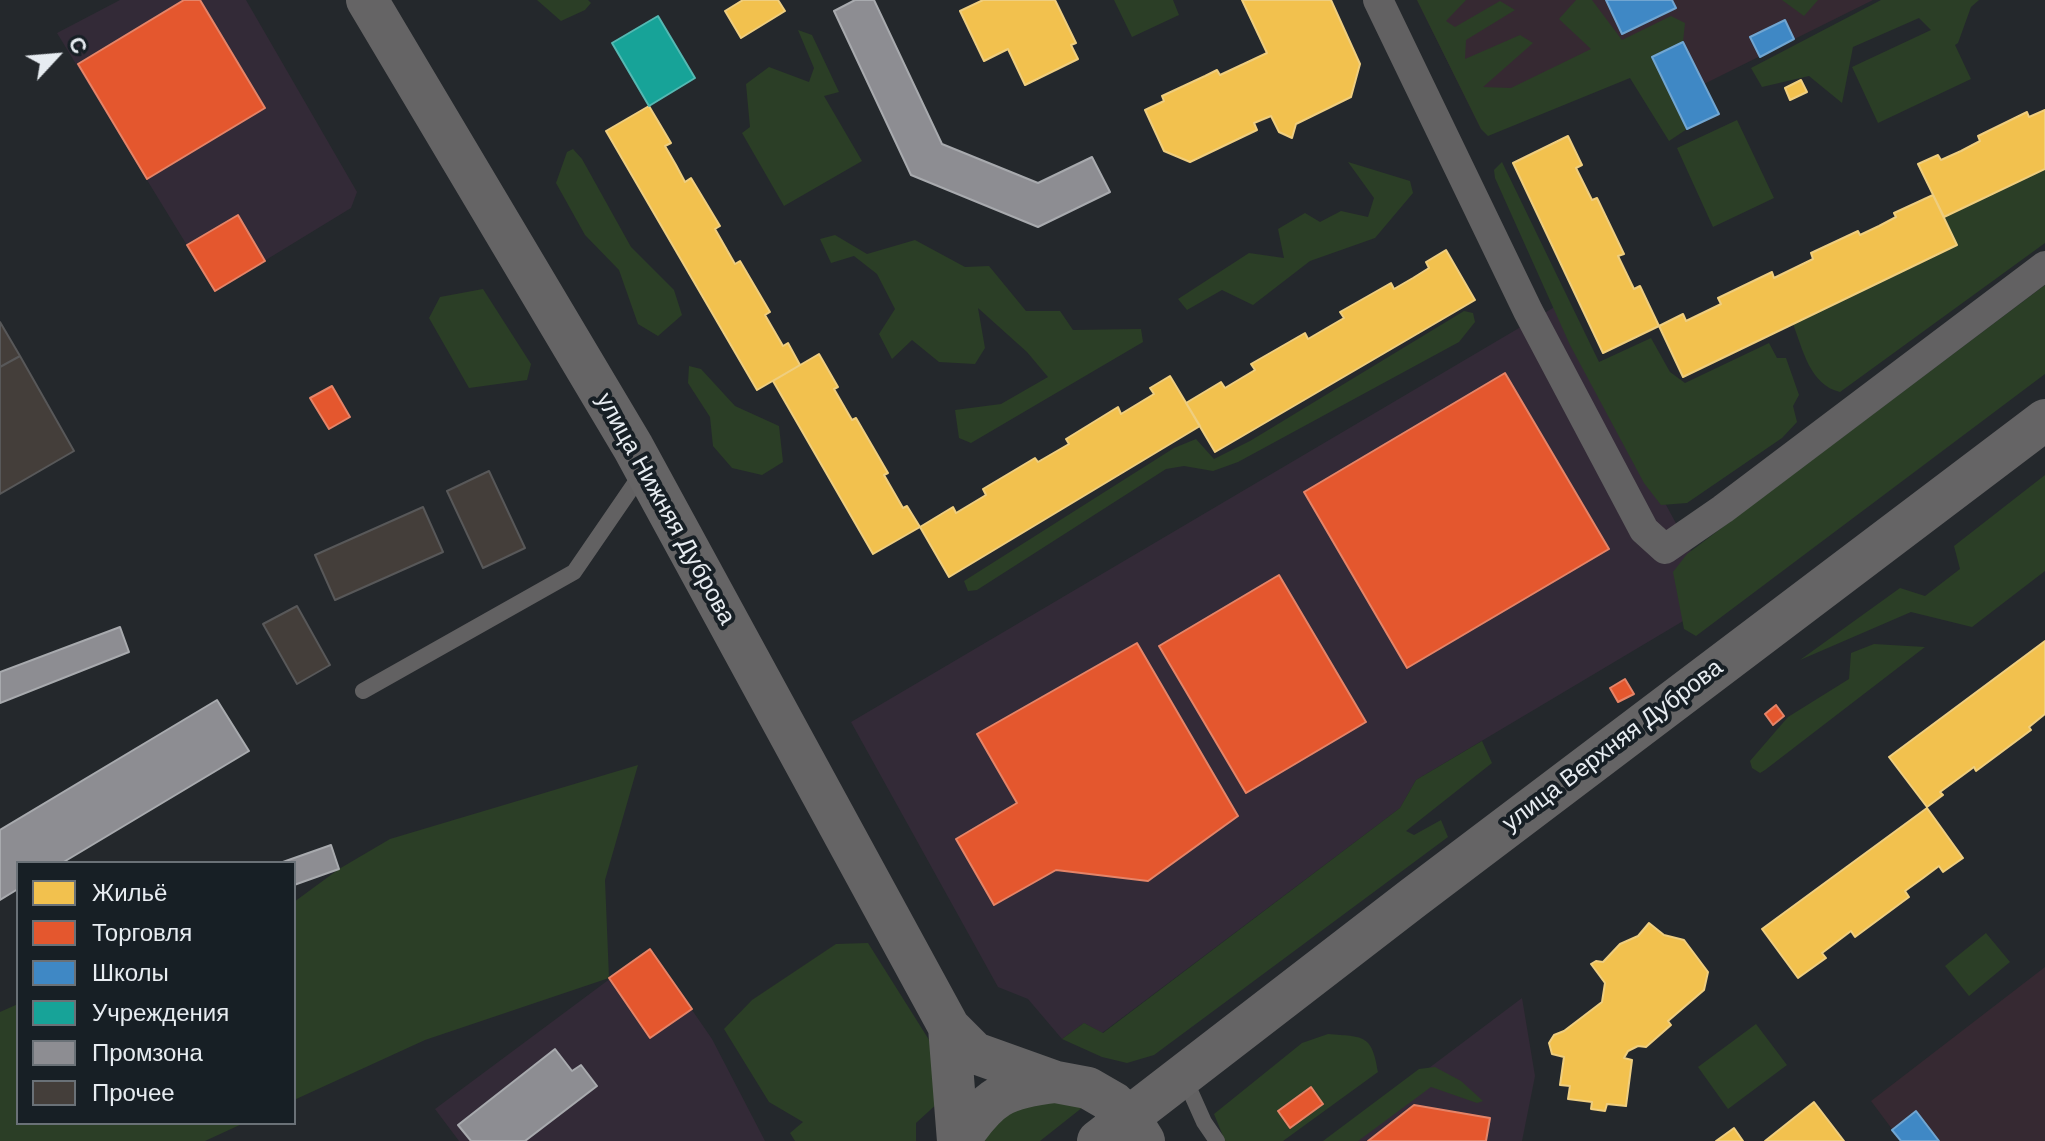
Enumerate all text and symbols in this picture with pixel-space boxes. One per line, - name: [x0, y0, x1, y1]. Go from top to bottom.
- north arrow: [16, 16, 96, 96]
- text: С: [63, 33, 93, 58]
- street label: улица Нижняя Дуброва: [589, 388, 741, 630]
- street label: улица Верхняя Дуброва: [1497, 654, 1729, 838]
- legend: [16, 861, 296, 1125]
- text: Жильё: [92, 879, 167, 906]
- text: Торговля: [92, 919, 192, 946]
- text: Школы: [92, 959, 169, 986]
- text: Учреждения: [92, 999, 229, 1026]
- text: Промзона: [92, 1039, 203, 1066]
- text: Прочее: [92, 1079, 175, 1106]

